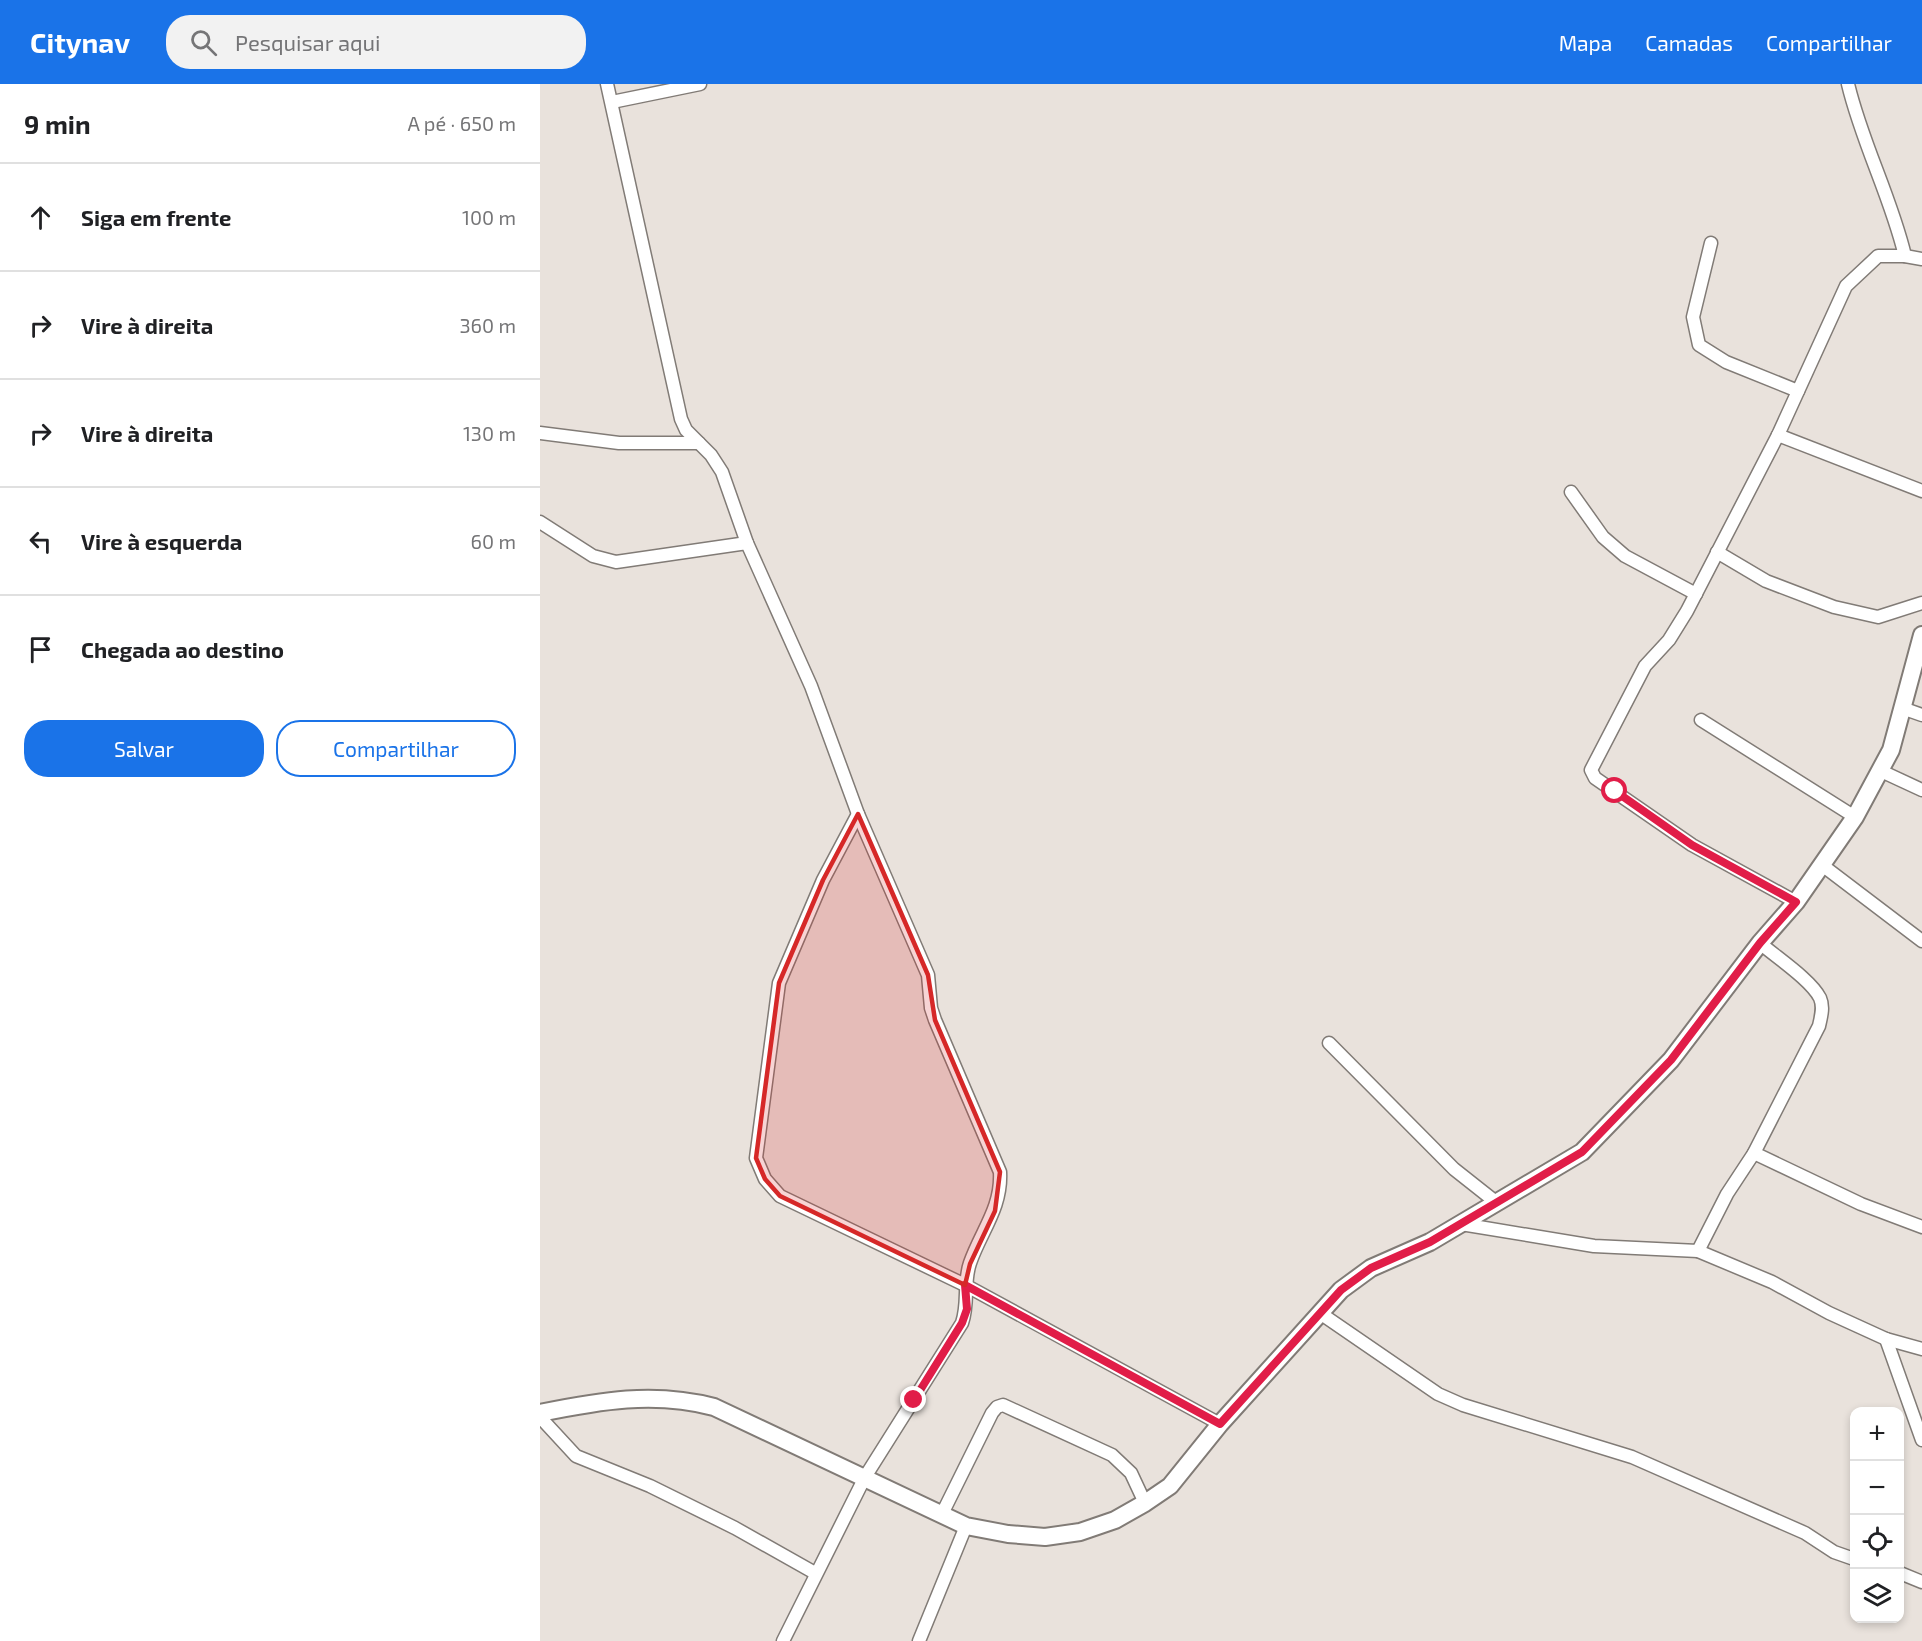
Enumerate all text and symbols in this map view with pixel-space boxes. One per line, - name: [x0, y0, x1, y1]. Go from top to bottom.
- search box: [166, 15, 586, 69]
- text: Citynav: [30, 25, 130, 59]
- icon: search: [187, 26, 220, 59]
- text: Pesquisar aqui: [235, 29, 381, 55]
- text: Mapa: [1559, 30, 1612, 55]
- text: Camadas: [1645, 30, 1733, 55]
- text: Compartilhar: [1766, 30, 1892, 55]
- text: 9 min: [24, 108, 91, 139]
- text: A pé · 650 m: [407, 111, 516, 135]
- icon: ahead: [24, 201, 57, 234]
- text: Siga em frente: [81, 204, 231, 230]
- text: 100 m: [462, 205, 516, 229]
- icon: right: [24, 309, 57, 342]
- text: Vire à direita: [81, 312, 213, 338]
- text: 360 m: [459, 313, 516, 337]
- icon: right: [24, 417, 57, 450]
- text: Vire à direita: [81, 420, 213, 446]
- text: 130 m: [463, 421, 516, 445]
- icon: left: [24, 525, 57, 558]
- text: Vire à esquerda: [81, 528, 242, 554]
- text: 60 m: [471, 529, 516, 553]
- icon: arrive: [24, 633, 57, 666]
- text: Chegada ao destino: [81, 636, 284, 662]
- button: Salvar: [24, 720, 264, 777]
- button: Compartilhar: [276, 720, 516, 777]
- route start: [1601, 777, 1627, 803]
- route end: [900, 1386, 926, 1412]
- map controls: [1850, 1407, 1904, 1623]
- button: +: [1850, 1407, 1904, 1461]
- button: −: [1850, 1461, 1904, 1515]
- button: locate: [1850, 1515, 1904, 1569]
- button: layers: [1850, 1569, 1904, 1623]

